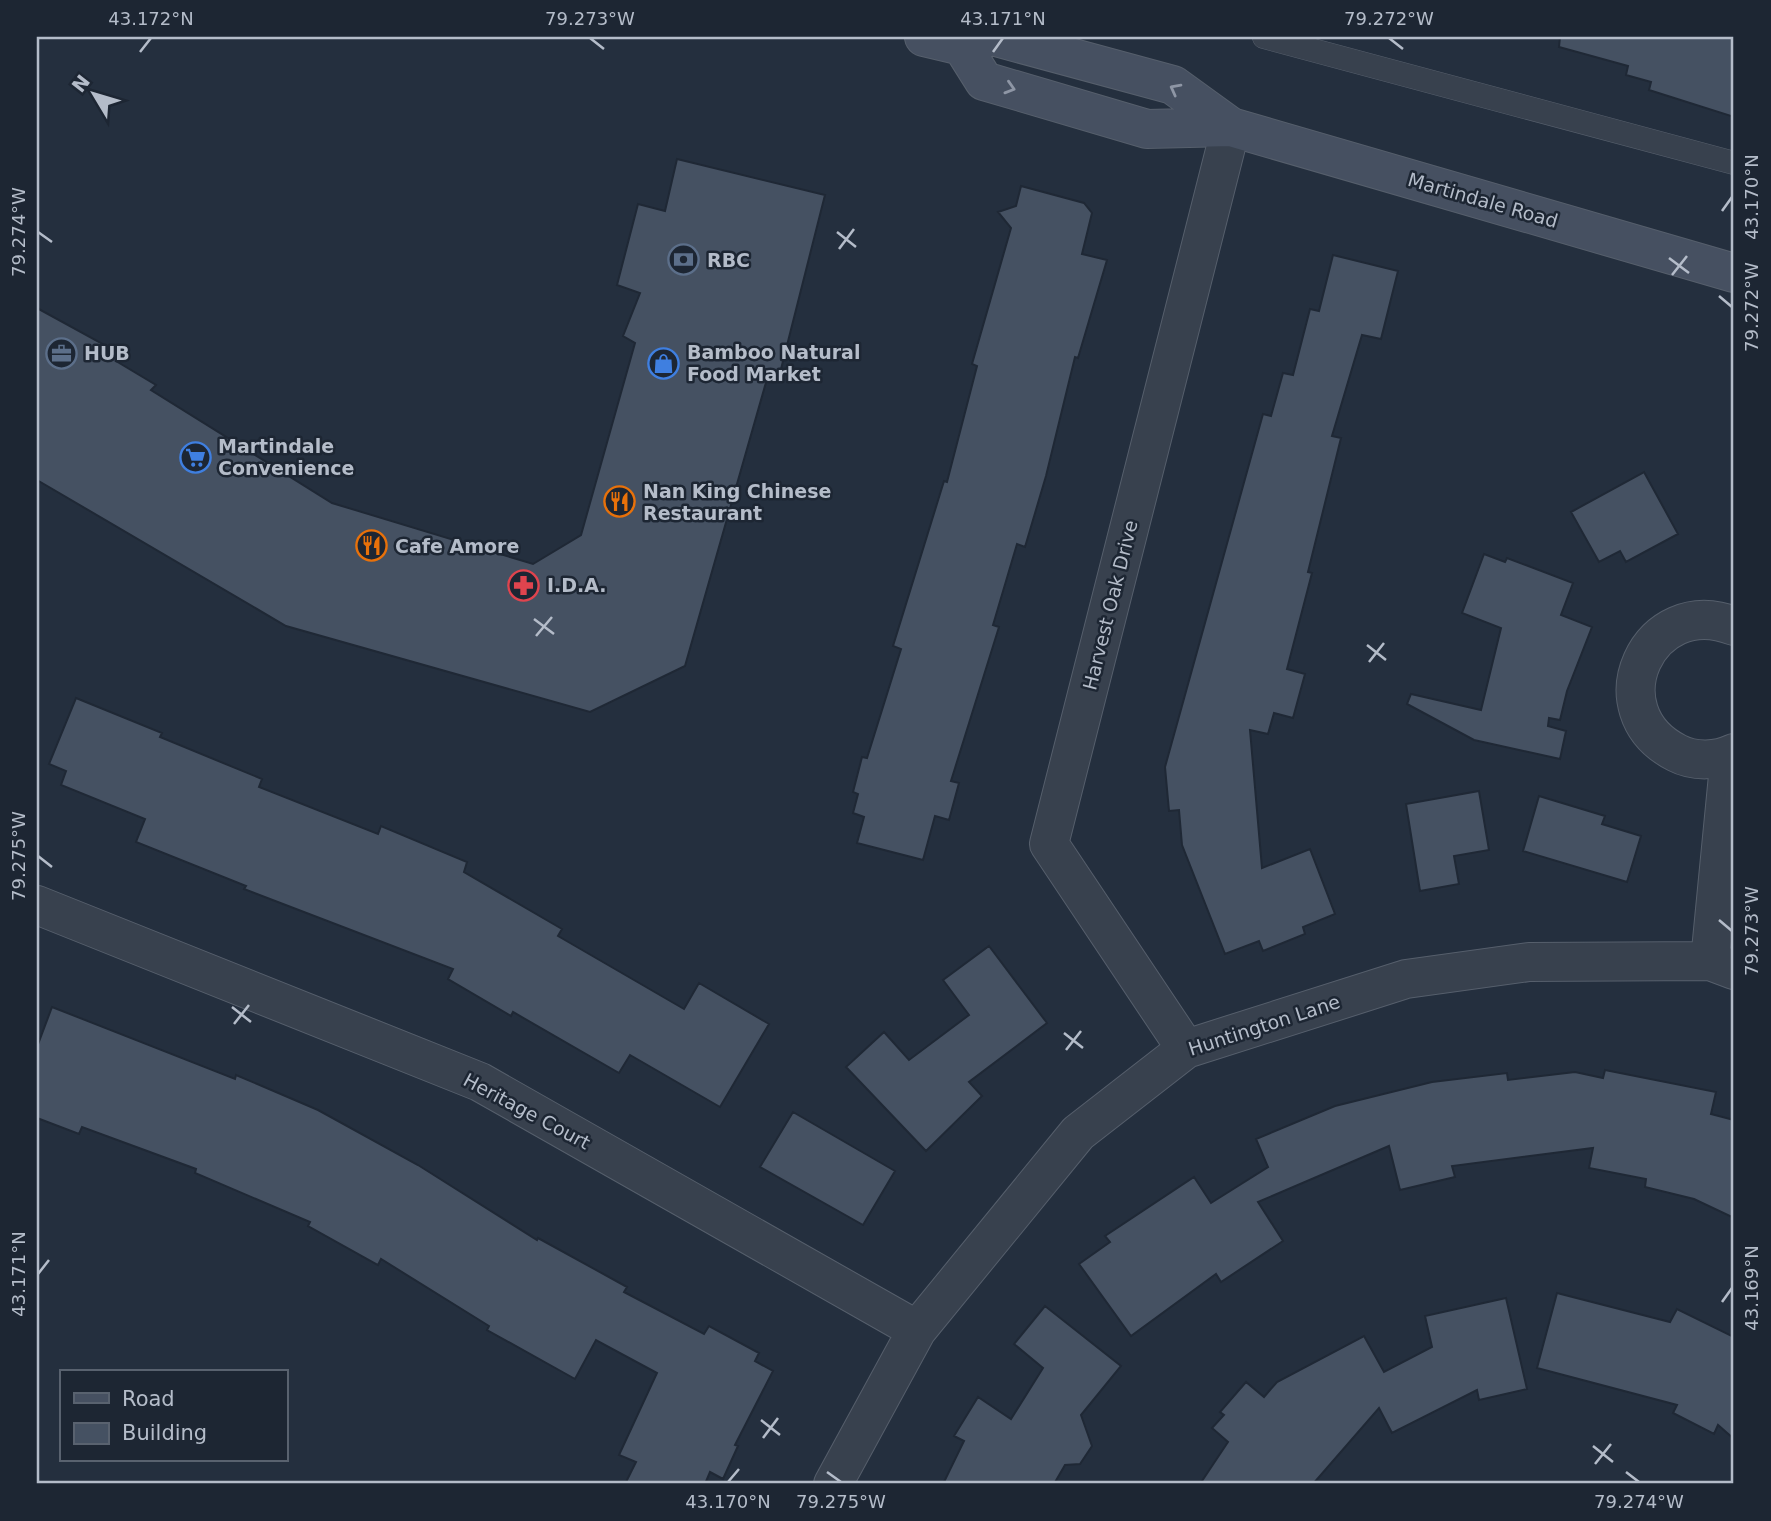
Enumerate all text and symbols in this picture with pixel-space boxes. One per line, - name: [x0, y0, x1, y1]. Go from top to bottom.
- text: 43.172°N: [108, 8, 194, 29]
- text: 79.273°W: [545, 8, 635, 29]
- text: 43.171°N: [960, 8, 1046, 29]
- text: 79.272°W: [1344, 8, 1434, 29]
- north arrow: [60, 60, 130, 130]
- text: N: [67, 70, 94, 97]
- one-way arrow: [1004, 80, 1016, 95]
- one-way arrow: [1170, 83, 1182, 97]
- text: 43.170°N: [1741, 154, 1762, 240]
- street label: Martindale Road: [1405, 168, 1561, 232]
- text: 79.274°W: [8, 187, 29, 277]
- bank icon: RBC: [667, 243, 701, 277]
- place label: RBC: [707, 249, 750, 271]
- text: 79.272°W: [1741, 262, 1762, 352]
- office icon: HUB: [44, 336, 78, 370]
- place label: Bamboo Natural Food Market: [687, 341, 860, 385]
- place label: HUB: [84, 342, 130, 364]
- shop icon: Bamboo Natural Food Market: [647, 346, 681, 380]
- place label: Martindale Convenience: [218, 435, 354, 479]
- supermarket icon: Martindale Convenience: [178, 440, 212, 474]
- place label: Nan King Chinese Restaurant: [643, 480, 831, 524]
- restaurant icon: Nan King Chinese Restaurant: [603, 485, 637, 519]
- street label: Harvest Oak Drive: [1078, 518, 1142, 692]
- restaurant icon: Cafe Amore: [355, 529, 389, 563]
- place label: Cafe Amore: [395, 535, 519, 557]
- pharmacy icon: I.D.A.: [507, 568, 541, 602]
- place label: I.D.A.: [547, 574, 607, 596]
- text: 79.275°W: [8, 811, 29, 901]
- text: 79.273°W: [1741, 886, 1762, 976]
- street label: Huntington Lane: [1185, 990, 1343, 1060]
- street label: Heritage Court: [460, 1068, 594, 1154]
- text: 43.171°N: [8, 1231, 29, 1317]
- text: 43.169°N: [1741, 1245, 1762, 1331]
- legend: [60, 1370, 287, 1462]
- text: Road: [122, 1387, 175, 1411]
- text: Building: [122, 1421, 207, 1445]
- text: 43.170°N: [685, 1491, 771, 1512]
- text: 79.275°W: [796, 1491, 886, 1512]
- text: 79.274°W: [1594, 1491, 1684, 1512]

